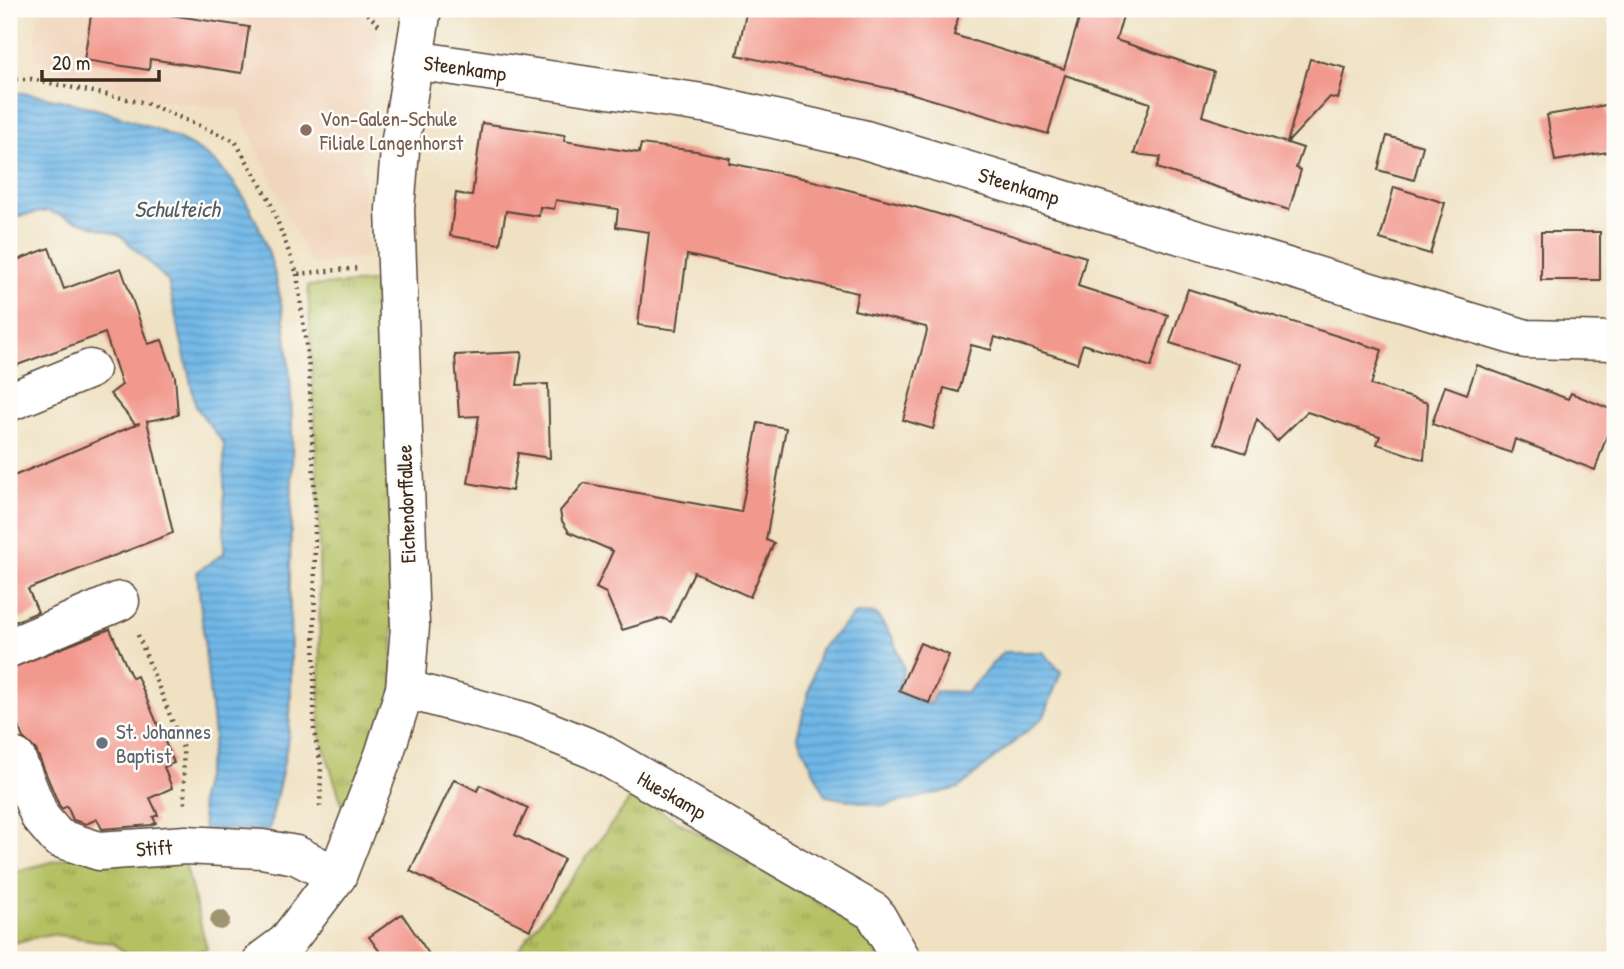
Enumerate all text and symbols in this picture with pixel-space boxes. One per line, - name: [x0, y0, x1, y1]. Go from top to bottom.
- scale bar: [42, 38, 159, 82]
- text: 20 m: [52, 48, 90, 77]
- street label: Steenkamp: [422, 48, 508, 88]
- place label: Von-Galen-Schule Filiale Langenhorst: [319, 104, 464, 157]
- marker: Von-Galen-Schule Filiale Langenhorst: [298, 122, 314, 138]
- street label: Steenkamp: [975, 160, 1063, 212]
- water label: Schulteich: [134, 193, 221, 224]
- street label: Eichendorffallee: [389, 444, 423, 564]
- place label: St. Johannes Baptist: [116, 717, 211, 770]
- marker: St. Johannes Baptist: [94, 735, 110, 751]
- street label: Hueskamp: [632, 764, 712, 826]
- street label: Stift: [135, 832, 174, 864]

